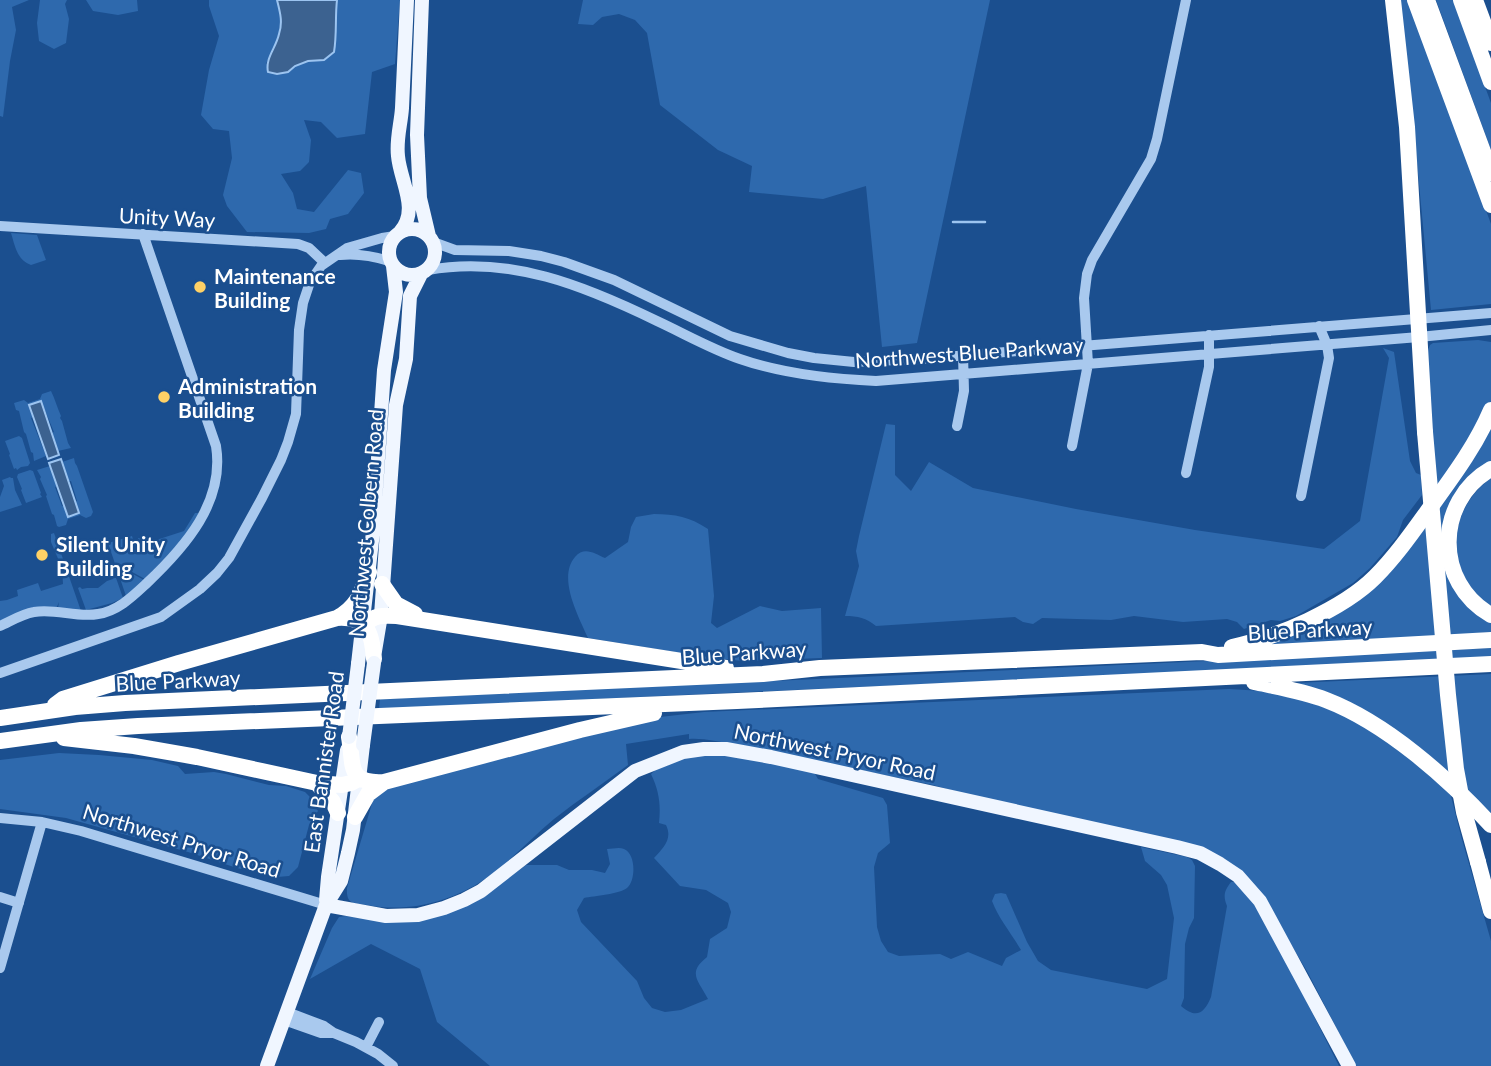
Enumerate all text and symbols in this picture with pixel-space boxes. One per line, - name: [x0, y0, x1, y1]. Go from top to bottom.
- street label: Unity Way: [118, 202, 216, 232]
- place label: Maintenance Building: [214, 263, 336, 312]
- marker: Maintenance Building: [192, 279, 208, 295]
- street label: Northwest Blue Parkway: [854, 332, 1084, 372]
- place label: Administration Building: [177, 373, 317, 422]
- marker: Administration Building: [156, 389, 172, 405]
- street label: Northwest Colbern Road: [343, 408, 387, 638]
- place label: Silent Unity Building: [56, 531, 166, 580]
- marker: Silent Unity Building: [34, 547, 50, 563]
- street label: Blue Parkway: [1247, 613, 1373, 645]
- street label: Blue Parkway: [681, 635, 807, 669]
- street label: Blue Parkway: [115, 664, 241, 696]
- street label: East Bannister Road: [298, 669, 348, 855]
- street label: Northwest Pryor Road: [732, 717, 938, 785]
- street label: Northwest Pryor Road: [80, 798, 284, 882]

